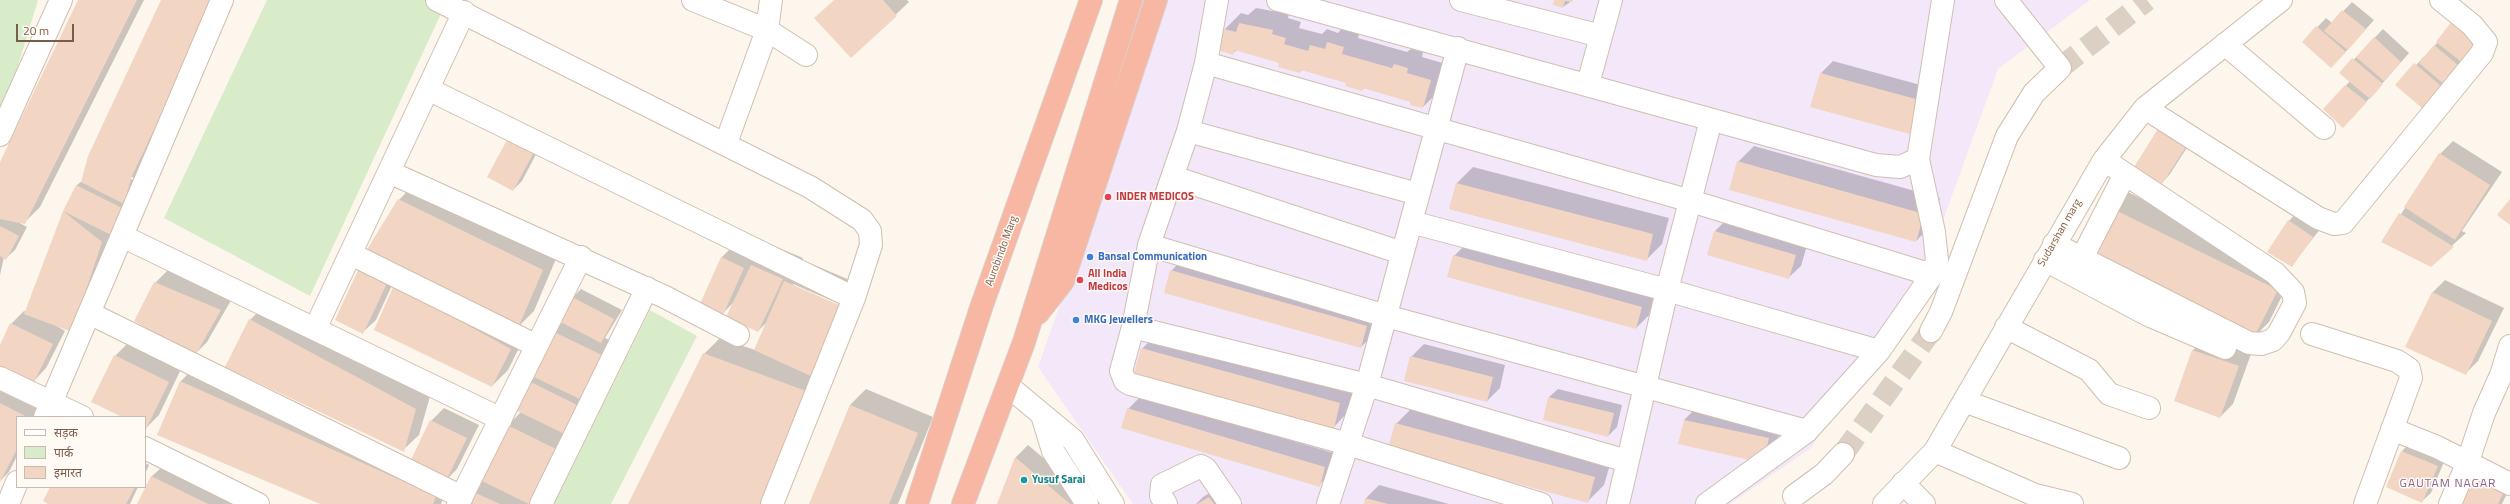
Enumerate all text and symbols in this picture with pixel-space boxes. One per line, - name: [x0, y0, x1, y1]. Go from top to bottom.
- scale bar: [18, 16, 76, 42]
- text: 20 m: [23, 21, 49, 40]
- place label: INDER MEDICOS: [1116, 190, 1194, 204]
- marker: INDER MEDICOS: [1103, 192, 1113, 202]
- street label: Sudarshan marg: [2035, 197, 2085, 269]
- street label: Aurobindo Marg: [983, 214, 1021, 288]
- place label: Bansal Communication: [1098, 250, 1207, 264]
- marker: Bansal Communication: [1085, 252, 1095, 262]
- place label: All India Medicos: [1088, 267, 1128, 293]
- marker: All India Medicos: [1075, 275, 1085, 285]
- place label: MKG Jewellers: [1084, 313, 1153, 327]
- marker: MKG Jewellers: [1071, 315, 1081, 325]
- legend: [16, 416, 146, 488]
- text: सड़क: [54, 423, 78, 442]
- text: पार्क: [54, 443, 73, 462]
- text: इमारत: [54, 463, 82, 482]
- place label: Yusuf Sarai: [1032, 473, 1085, 487]
- marker: Yusuf Sarai: [1019, 475, 1029, 485]
- district label: GAUTAM NAGAR: [2400, 477, 2496, 491]

